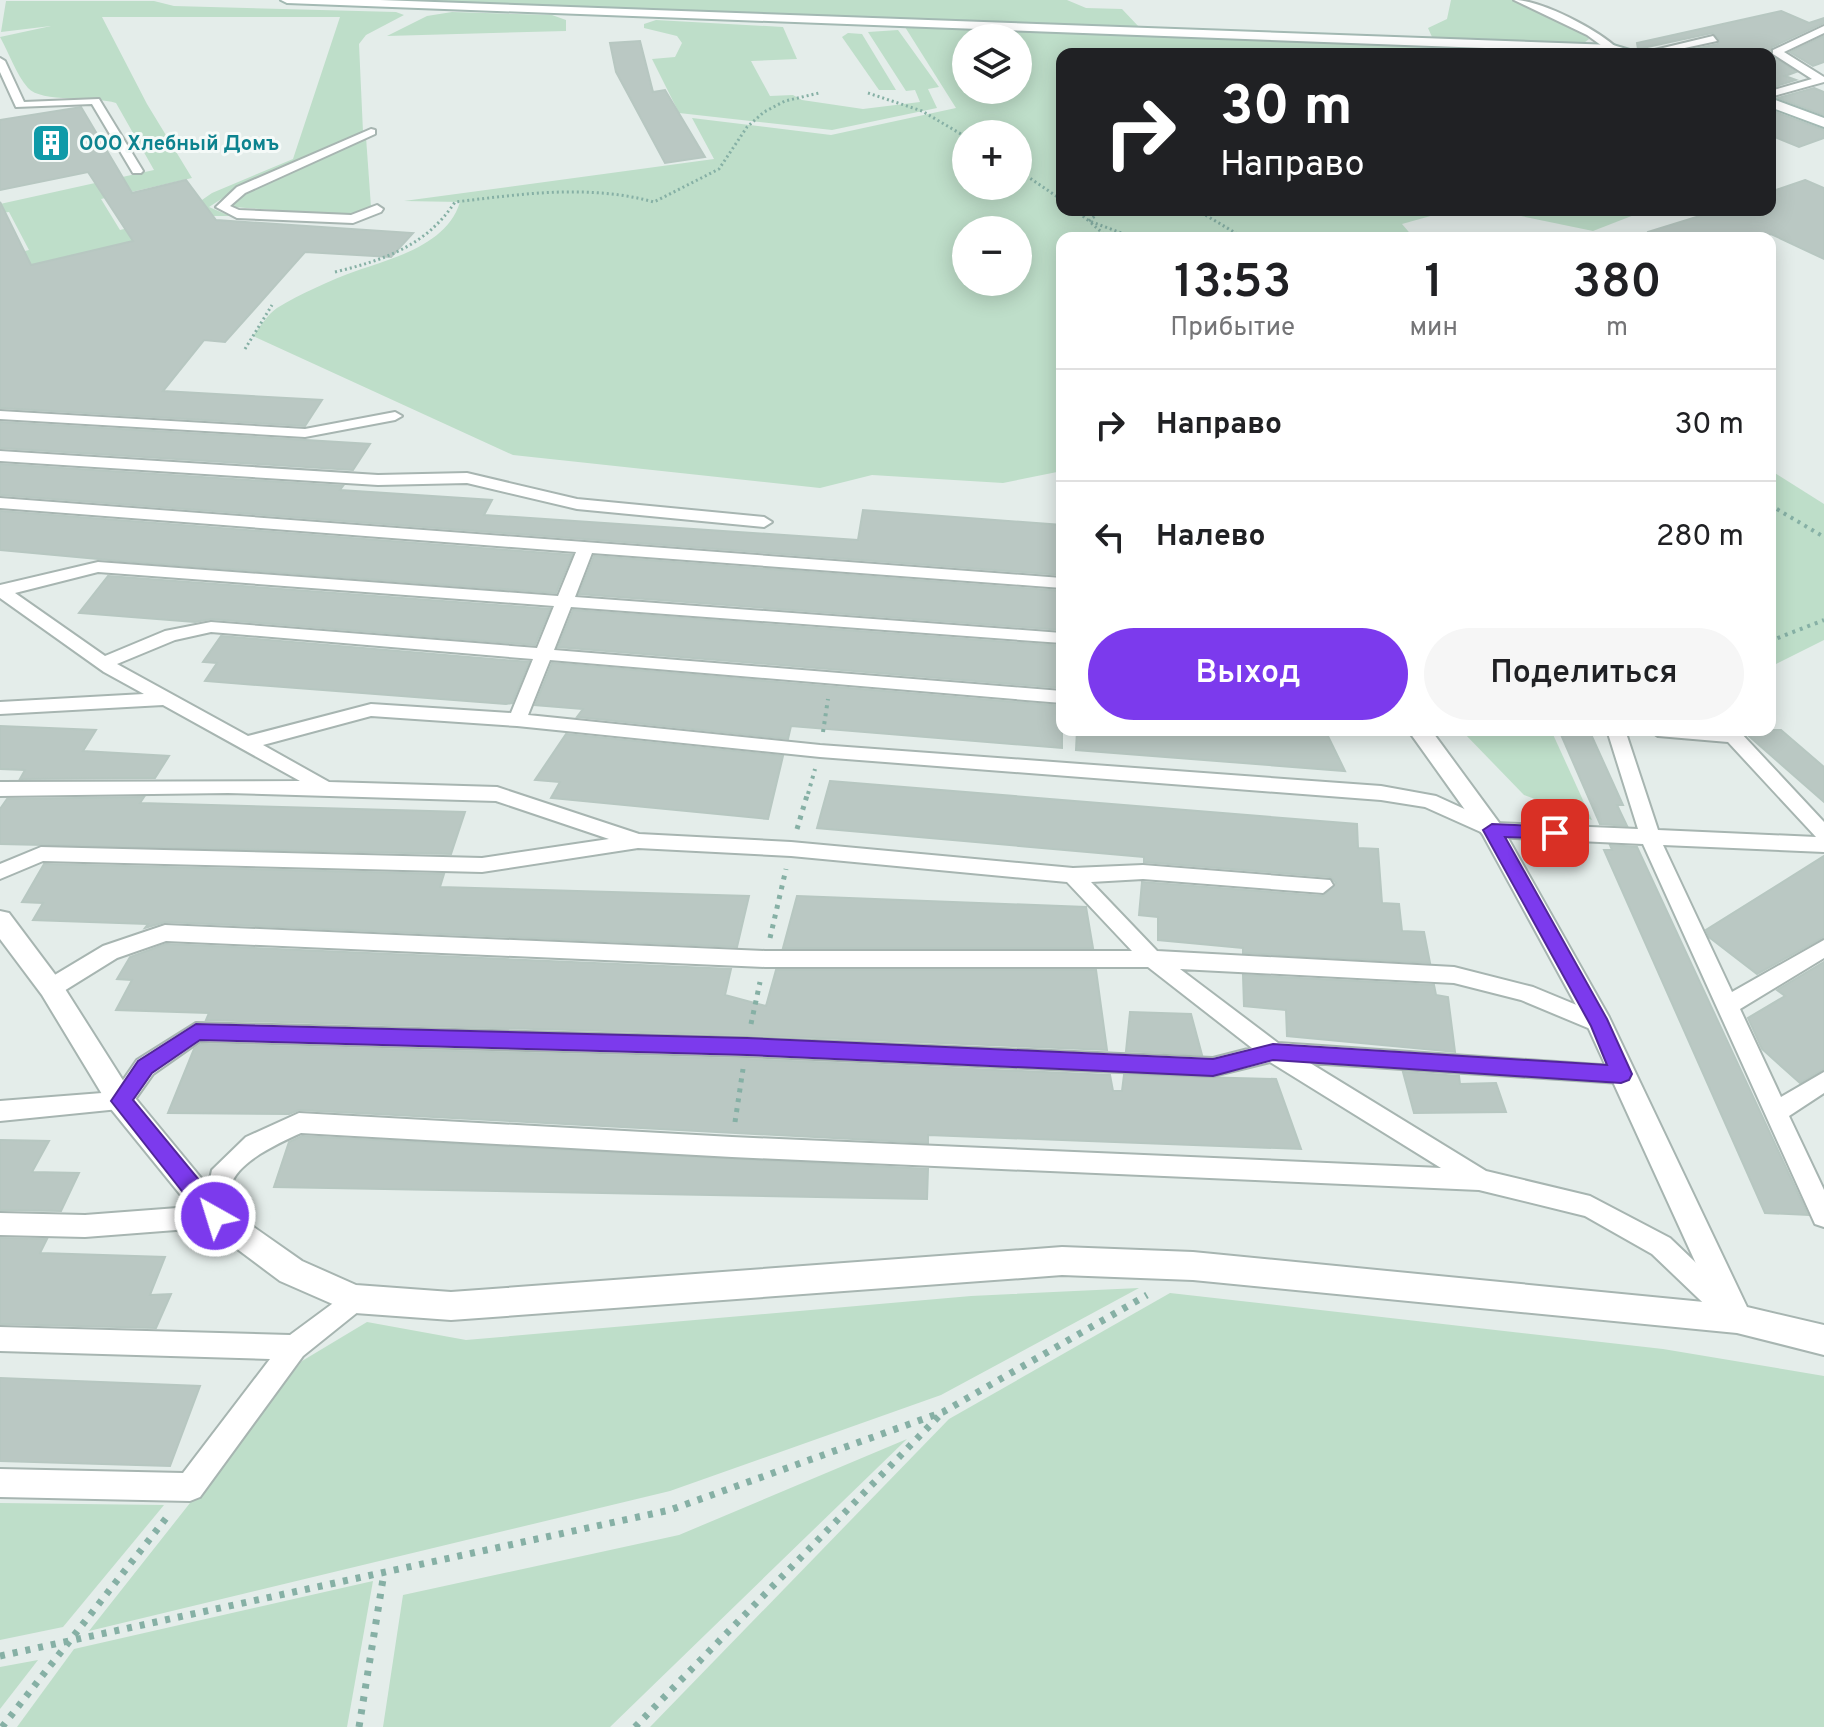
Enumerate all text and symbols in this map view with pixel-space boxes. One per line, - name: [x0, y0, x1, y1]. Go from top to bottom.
- map controls: [952, 24, 1032, 296]
- button: layers: [952, 24, 1032, 104]
- text: 30 m: [1220, 74, 1353, 144]
- icon: right: [1088, 80, 1192, 184]
- button: +: [952, 120, 1032, 200]
- building icon: ООО Хлебный Домъ: [30, 122, 72, 164]
- place label: ООО Хлебный Домъ: [79, 132, 279, 158]
- text: Направо: [1220, 143, 1365, 189]
- button: −: [952, 216, 1032, 296]
- text: 13:53: [1174, 254, 1291, 314]
- text: 1: [1424, 254, 1443, 314]
- text: 380: [1572, 254, 1662, 314]
- text: Прибытие: [1170, 312, 1295, 345]
- text: мин: [1409, 312, 1458, 345]
- text: m: [1606, 312, 1628, 345]
- icon: right: [1088, 403, 1132, 447]
- text: Направо: [1156, 407, 1282, 444]
- text: 30 m: [1675, 407, 1744, 444]
- icon: left: [1088, 515, 1132, 559]
- text: Налево: [1156, 519, 1265, 556]
- text: 280 m: [1656, 519, 1744, 556]
- button: Выход: [1088, 628, 1408, 720]
- button: Поделиться: [1424, 628, 1744, 720]
- pin: [1521, 799, 1589, 867]
- icon: arrive: [1533, 811, 1577, 855]
- position arrow: [173, 1174, 257, 1258]

